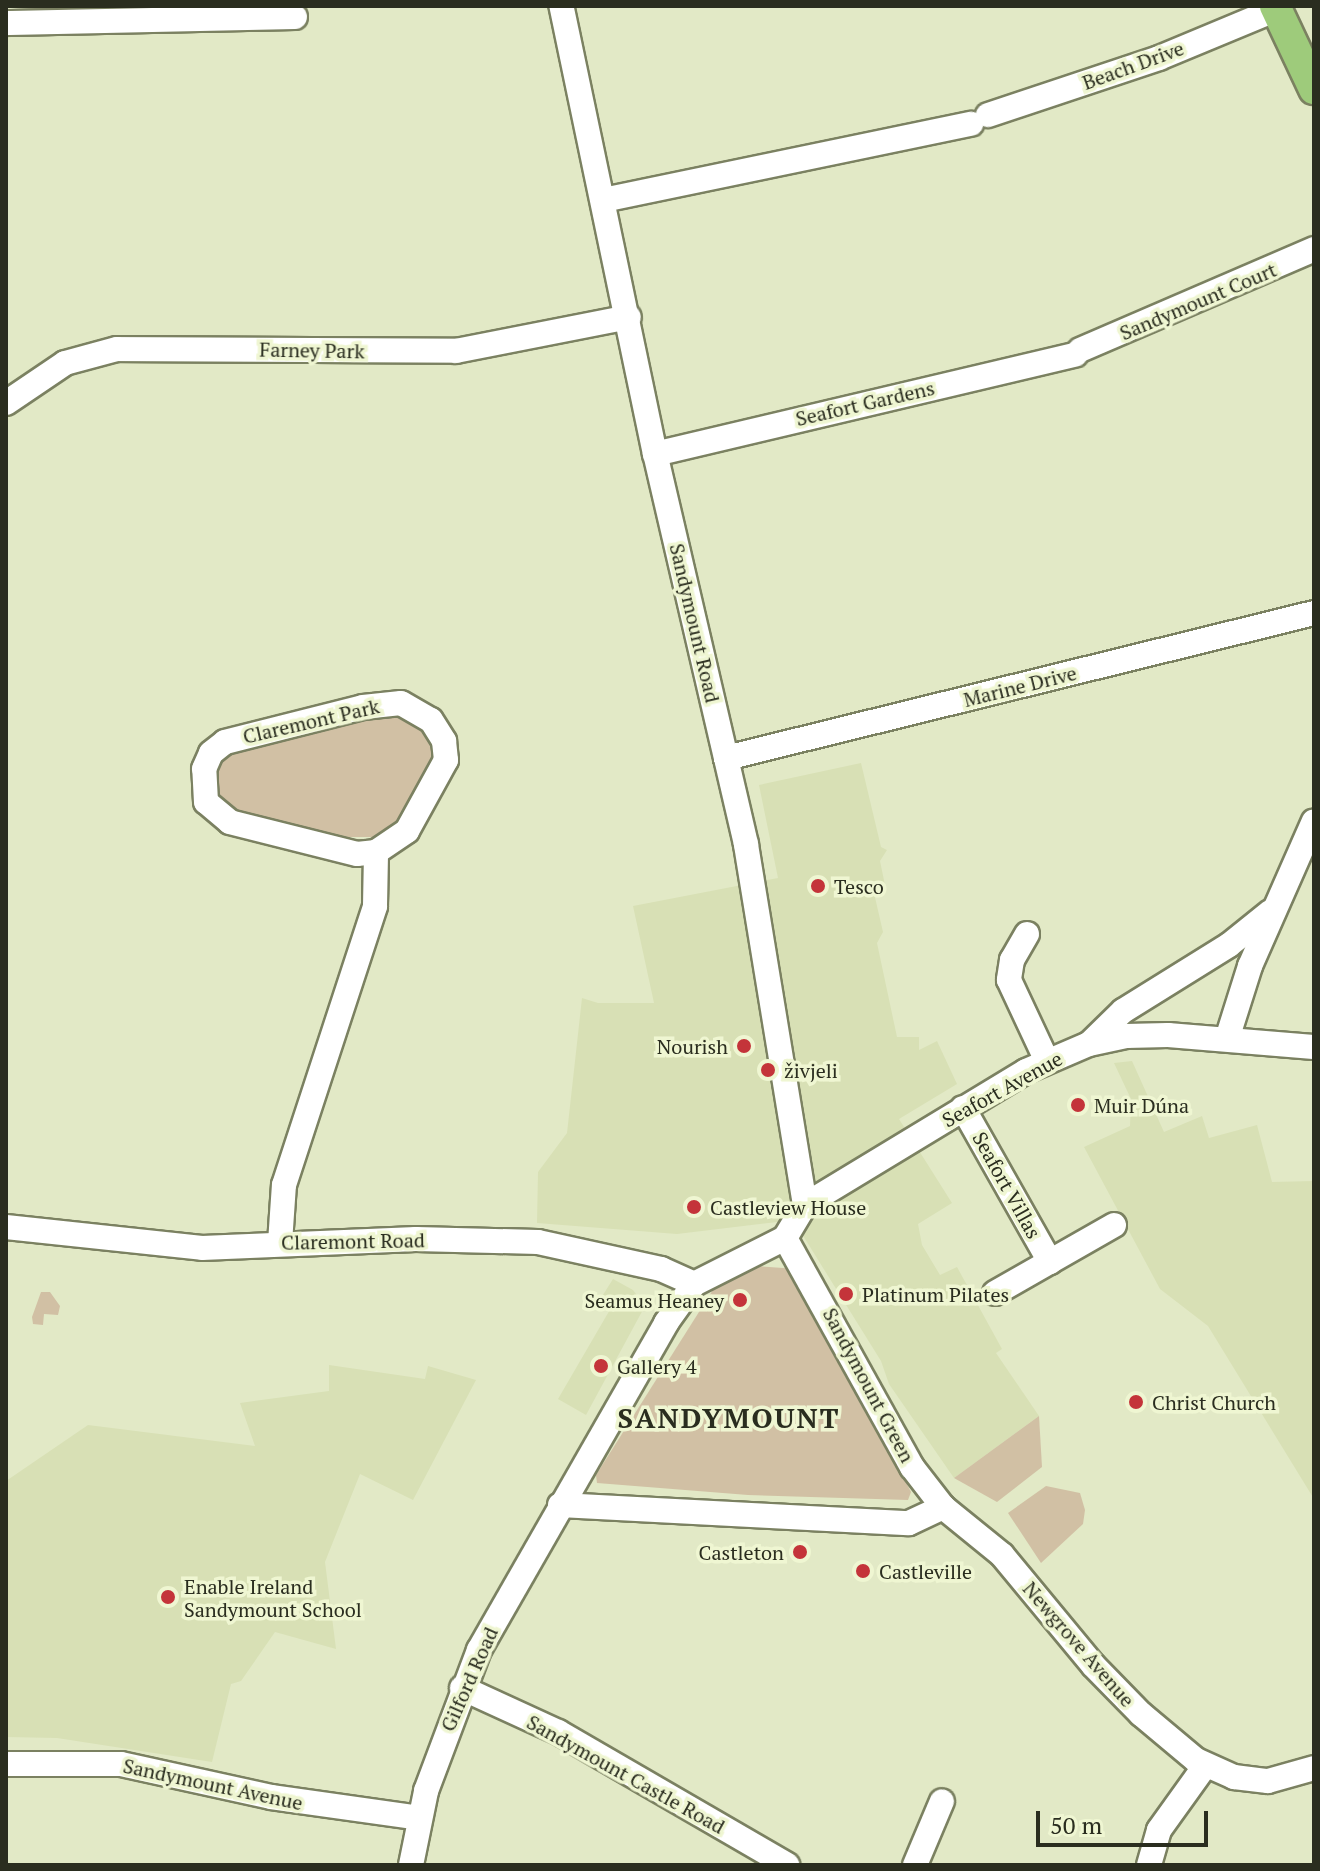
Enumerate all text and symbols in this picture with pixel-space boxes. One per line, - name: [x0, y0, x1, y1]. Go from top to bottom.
- street label: Beach Drive: [1079, 36, 1187, 94]
- street label: Sandymount Court: [1116, 257, 1280, 345]
- street label: Farney Park: [259, 337, 365, 363]
- street label: Seafort Gardens: [793, 375, 937, 431]
- street label: Sandymount Road: [665, 541, 725, 705]
- street label: Marine Drive: [961, 660, 1079, 712]
- street label: Claremont Park: [240, 694, 382, 748]
- place label: Tesco: [834, 874, 884, 898]
- marker: Tesco: [809, 877, 827, 895]
- place label: Nourish: [657, 1034, 728, 1058]
- marker: Nourish: [735, 1037, 753, 1055]
- street label: Seafort Avenue: [938, 1046, 1066, 1132]
- place label: živjeli: [784, 1058, 838, 1082]
- marker: živjeli: [759, 1061, 777, 1079]
- place label: Muir Dúna: [1094, 1093, 1189, 1117]
- marker: Muir Dúna: [1069, 1096, 1087, 1114]
- street label: Seafort Villas: [968, 1127, 1046, 1243]
- place label: Castleview House: [710, 1195, 866, 1219]
- marker: Castleview House: [685, 1198, 703, 1216]
- street label: Claremont Road: [281, 1228, 425, 1254]
- place label: Platinum Pilates: [862, 1282, 1009, 1306]
- marker: Platinum Pilates: [837, 1285, 855, 1303]
- place label: Seamus Heaney: [584, 1288, 724, 1312]
- marker: Seamus Heaney: [731, 1291, 749, 1309]
- street label: Sandymount Green: [818, 1304, 920, 1466]
- place label: Gallery 4: [617, 1354, 697, 1378]
- marker: Gallery 4: [592, 1357, 610, 1375]
- place label: Christ Church: [1152, 1390, 1276, 1414]
- marker: Christ Church: [1127, 1393, 1145, 1411]
- district label: SANDYMOUNT: [617, 1401, 841, 1435]
- place label: Castleton: [699, 1540, 784, 1564]
- marker: Castleton: [791, 1543, 809, 1561]
- place label: Castleville: [879, 1559, 972, 1583]
- marker: Castleville: [854, 1562, 872, 1580]
- place label: Enable Ireland Sandymount School: [184, 1574, 362, 1621]
- street label: Newgrove Avenue: [1018, 1576, 1140, 1712]
- marker: Enable Ireland Sandymount School: [159, 1588, 177, 1606]
- street label: Gilford Road: [435, 1623, 503, 1735]
- street label: Sandymount Castle Road: [523, 1710, 729, 1838]
- street label: Sandymount Avenue: [121, 1753, 305, 1815]
- scale bar: [1040, 1795, 1212, 1845]
- text: 50 m: [1050, 1809, 1102, 1841]

